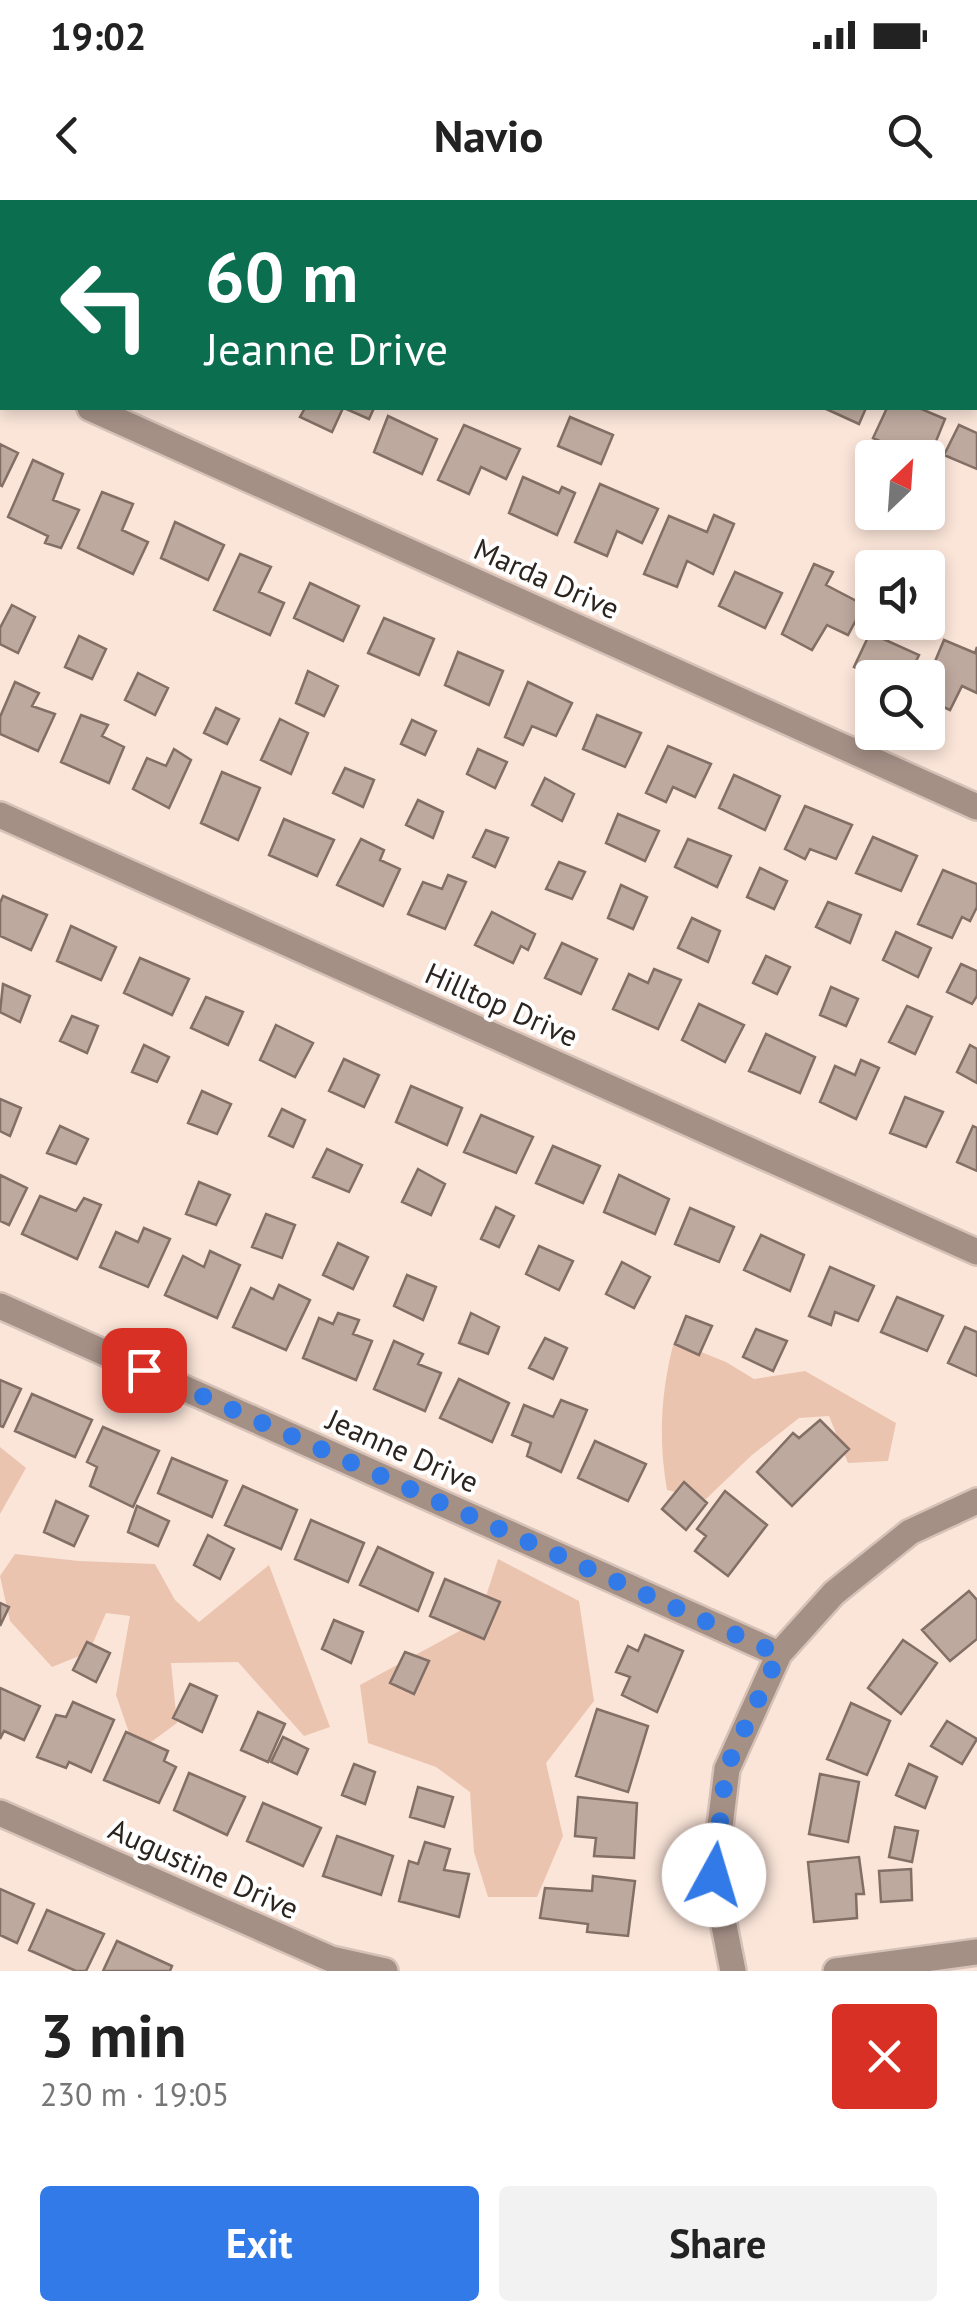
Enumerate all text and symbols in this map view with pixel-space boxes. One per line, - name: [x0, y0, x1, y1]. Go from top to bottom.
- text: 19:02: [50, 11, 146, 60]
- text: Navio: [434, 106, 543, 164]
- icon: back: [40, 108, 95, 163]
- icon: search: [882, 108, 937, 163]
- text: 60 m: [205, 231, 358, 321]
- icon: left: [40, 240, 170, 370]
- text: Jeanne Drive: [205, 319, 448, 377]
- north arrow: [855, 440, 945, 530]
- map controls: [855, 440, 945, 750]
- street label: Marda Drive: [468, 529, 626, 627]
- button: sound: [855, 550, 945, 640]
- button: search: [855, 660, 945, 750]
- street label: Hilltop Drive: [420, 953, 584, 1055]
- pin: [102, 1328, 187, 1413]
- icon: arrive: [117, 1343, 172, 1398]
- street label: Jeanne Drive: [319, 1398, 485, 1501]
- street label: Augustine Drive: [103, 1809, 305, 1927]
- position arrow: [662, 1823, 766, 1927]
- text: 3 min: [40, 1996, 186, 2074]
- button: close: [832, 2004, 937, 2109]
- text: 230 m · 19:05: [40, 2073, 229, 2115]
- button: Exit: [40, 2186, 479, 2301]
- button: Share: [499, 2186, 937, 2301]

